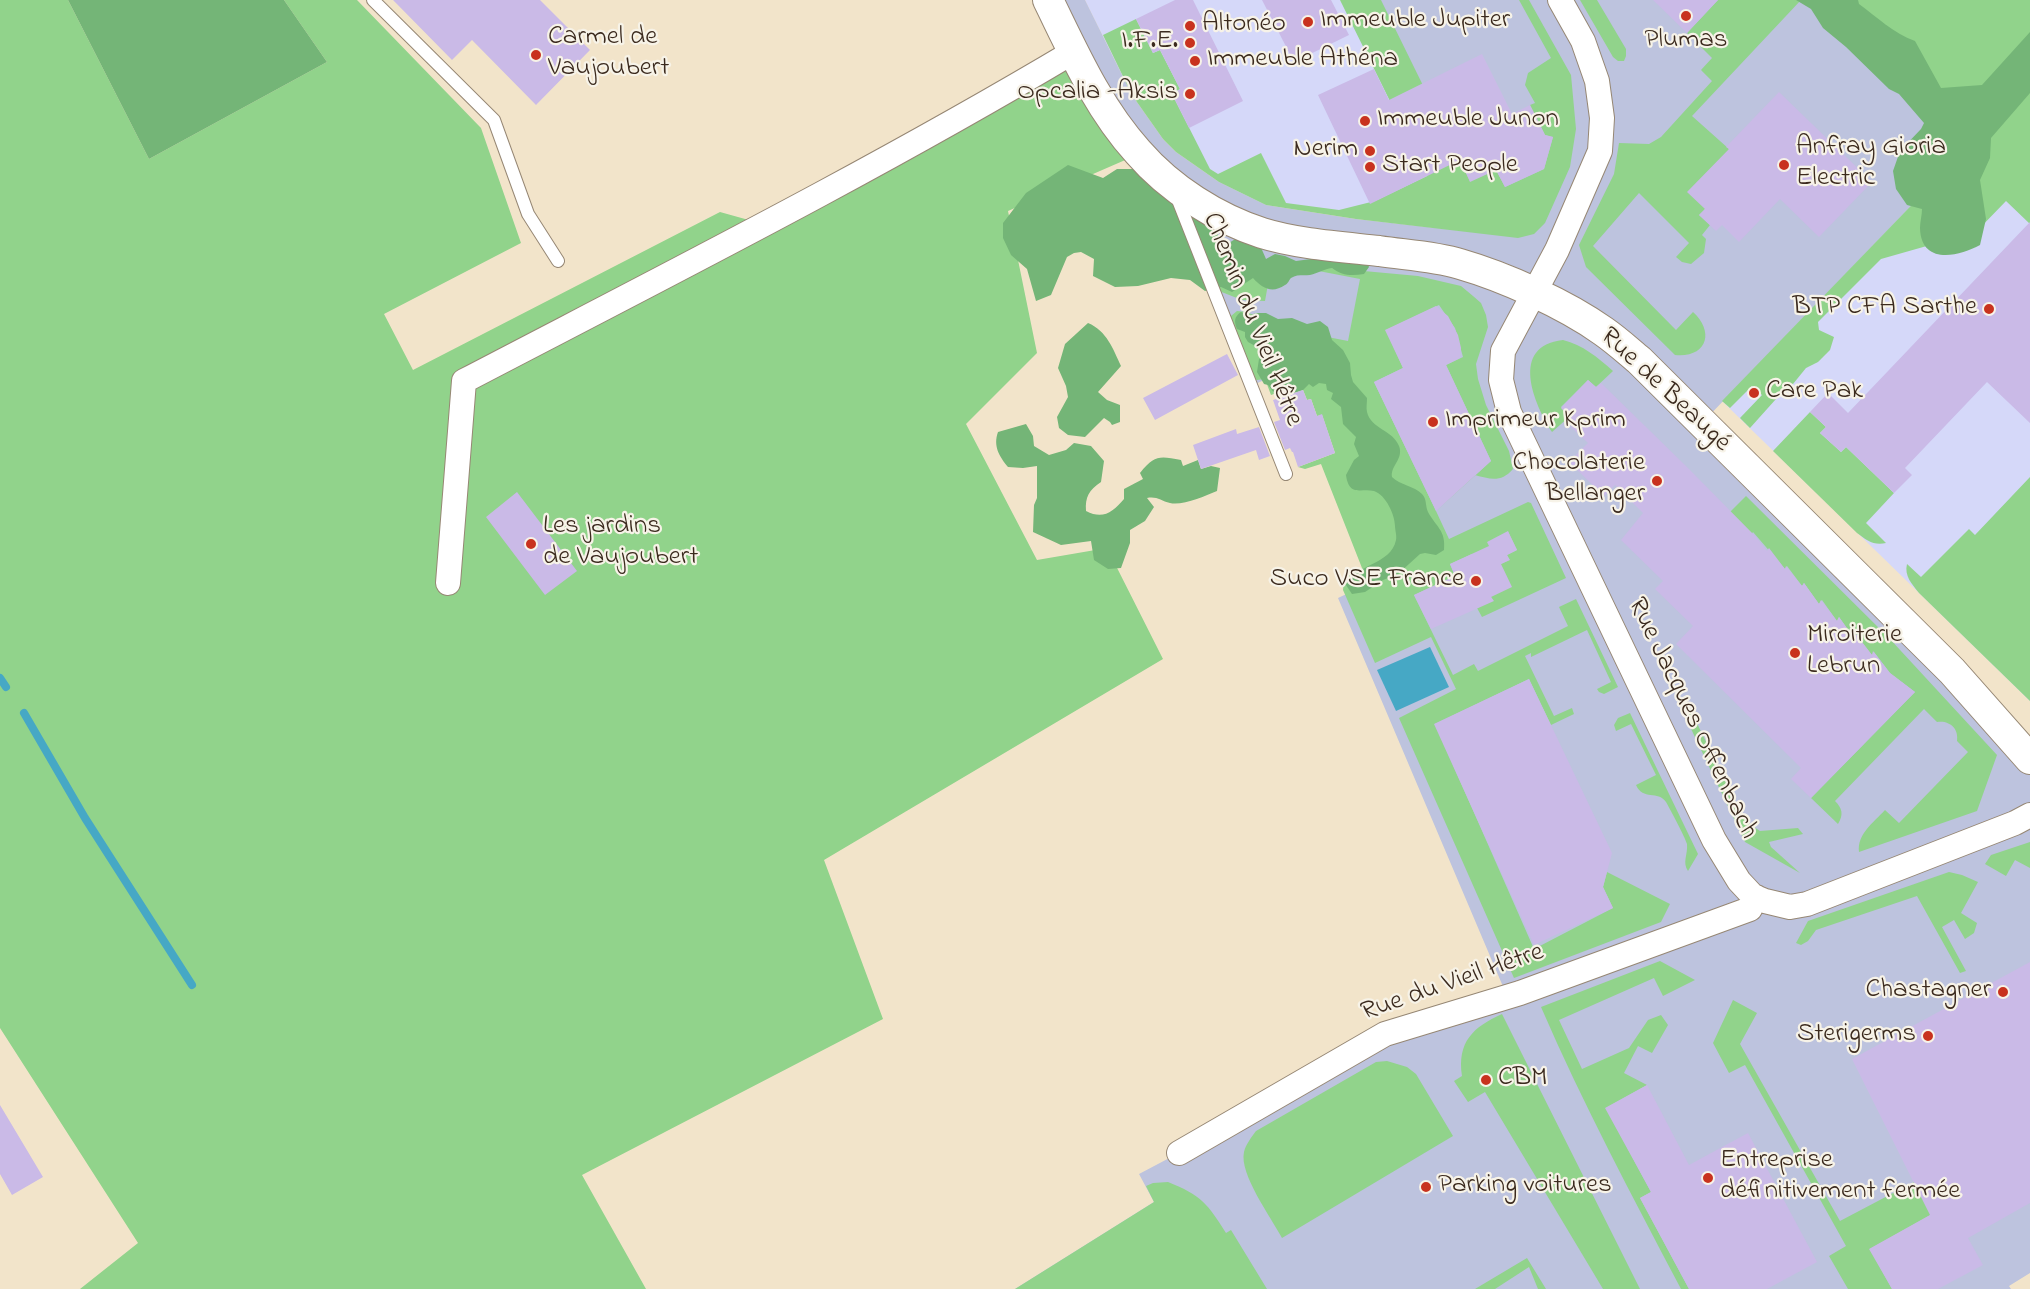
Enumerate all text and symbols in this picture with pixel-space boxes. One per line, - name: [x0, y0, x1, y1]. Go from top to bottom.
- place label: Immeuble Jupiter: [1320, 6, 1510, 38]
- marker: Plumas: [1679, 9, 1693, 23]
- place label: Altonéo: [1202, 10, 1286, 42]
- marker: Immeuble Jupiter: [1301, 15, 1315, 29]
- marker: Altonéo: [1183, 19, 1197, 33]
- place label: Carmel de Vaujoubert: [548, 23, 669, 86]
- place label: Plumas: [1644, 26, 1728, 58]
- place label: I.F.E.: [1121, 27, 1178, 59]
- marker: I.F.E.: [1183, 36, 1197, 50]
- place label: Immeuble Athéna: [1207, 45, 1398, 77]
- marker: Carmel de Vaujoubert: [529, 48, 543, 62]
- marker: Immeuble Athéna: [1188, 54, 1202, 68]
- place label: Opcalia -Aksis: [1017, 78, 1178, 110]
- marker: Opcalia -Aksis: [1183, 87, 1197, 101]
- place label: Immeuble Junon: [1377, 105, 1559, 137]
- marker: Immeuble Junon: [1358, 114, 1372, 128]
- place label: Anfray Gioria Electric: [1796, 133, 1946, 196]
- place label: Nerim: [1293, 135, 1358, 167]
- marker: Nerim: [1363, 144, 1377, 158]
- place label: Start People: [1382, 151, 1518, 183]
- marker: Anfray Gioria Electric: [1777, 158, 1791, 172]
- marker: Start People: [1363, 160, 1377, 174]
- street label: Chemin du Vieil Hêtre: [1193, 209, 1309, 431]
- place label: BTP CFA Sarthe: [1793, 293, 1977, 325]
- marker: BTP CFA Sarthe: [1982, 302, 1996, 316]
- street label: Rue de Beaugé: [1592, 322, 1736, 460]
- place label: Care Pak: [1766, 377, 1863, 409]
- marker: Care Pak: [1747, 386, 1761, 400]
- place label: Imprimeur Kprim: [1445, 406, 1626, 438]
- marker: Imprimeur Kprim: [1426, 415, 1440, 429]
- place label: Chocolaterie Bellanger: [1512, 449, 1645, 512]
- marker: Chocolaterie Bellanger: [1650, 474, 1664, 488]
- place label: Les jardins de Vaujoubert: [543, 512, 698, 575]
- marker: Les jardins de Vaujoubert: [524, 537, 538, 551]
- place label: Suco VSE France: [1270, 565, 1464, 597]
- marker: Suco VSE France: [1469, 574, 1483, 588]
- street label: Rue Jacques Offenbach: [1619, 593, 1763, 845]
- place label: Miroiterie Lebrun: [1807, 621, 1902, 684]
- marker: Miroiterie Lebrun: [1788, 646, 1802, 660]
- street label: Rue du Vieil Hêtre: [1357, 938, 1549, 1030]
- place label: Chastagner: [1865, 976, 1991, 1008]
- marker: Chastagner: [1996, 985, 2010, 999]
- place label: Sterigerms: [1797, 1020, 1916, 1052]
- marker: Sterigerms: [1921, 1029, 1935, 1043]
- place label: CBM: [1498, 1064, 1547, 1096]
- marker: CBM: [1479, 1073, 1493, 1087]
- place label: Entreprise définitivement fermée: [1720, 1146, 1960, 1209]
- place label: Parking voitures: [1438, 1171, 1612, 1203]
- marker: Entreprise définitivement fermée: [1701, 1171, 1715, 1185]
- marker: Parking voitures: [1419, 1180, 1433, 1194]

